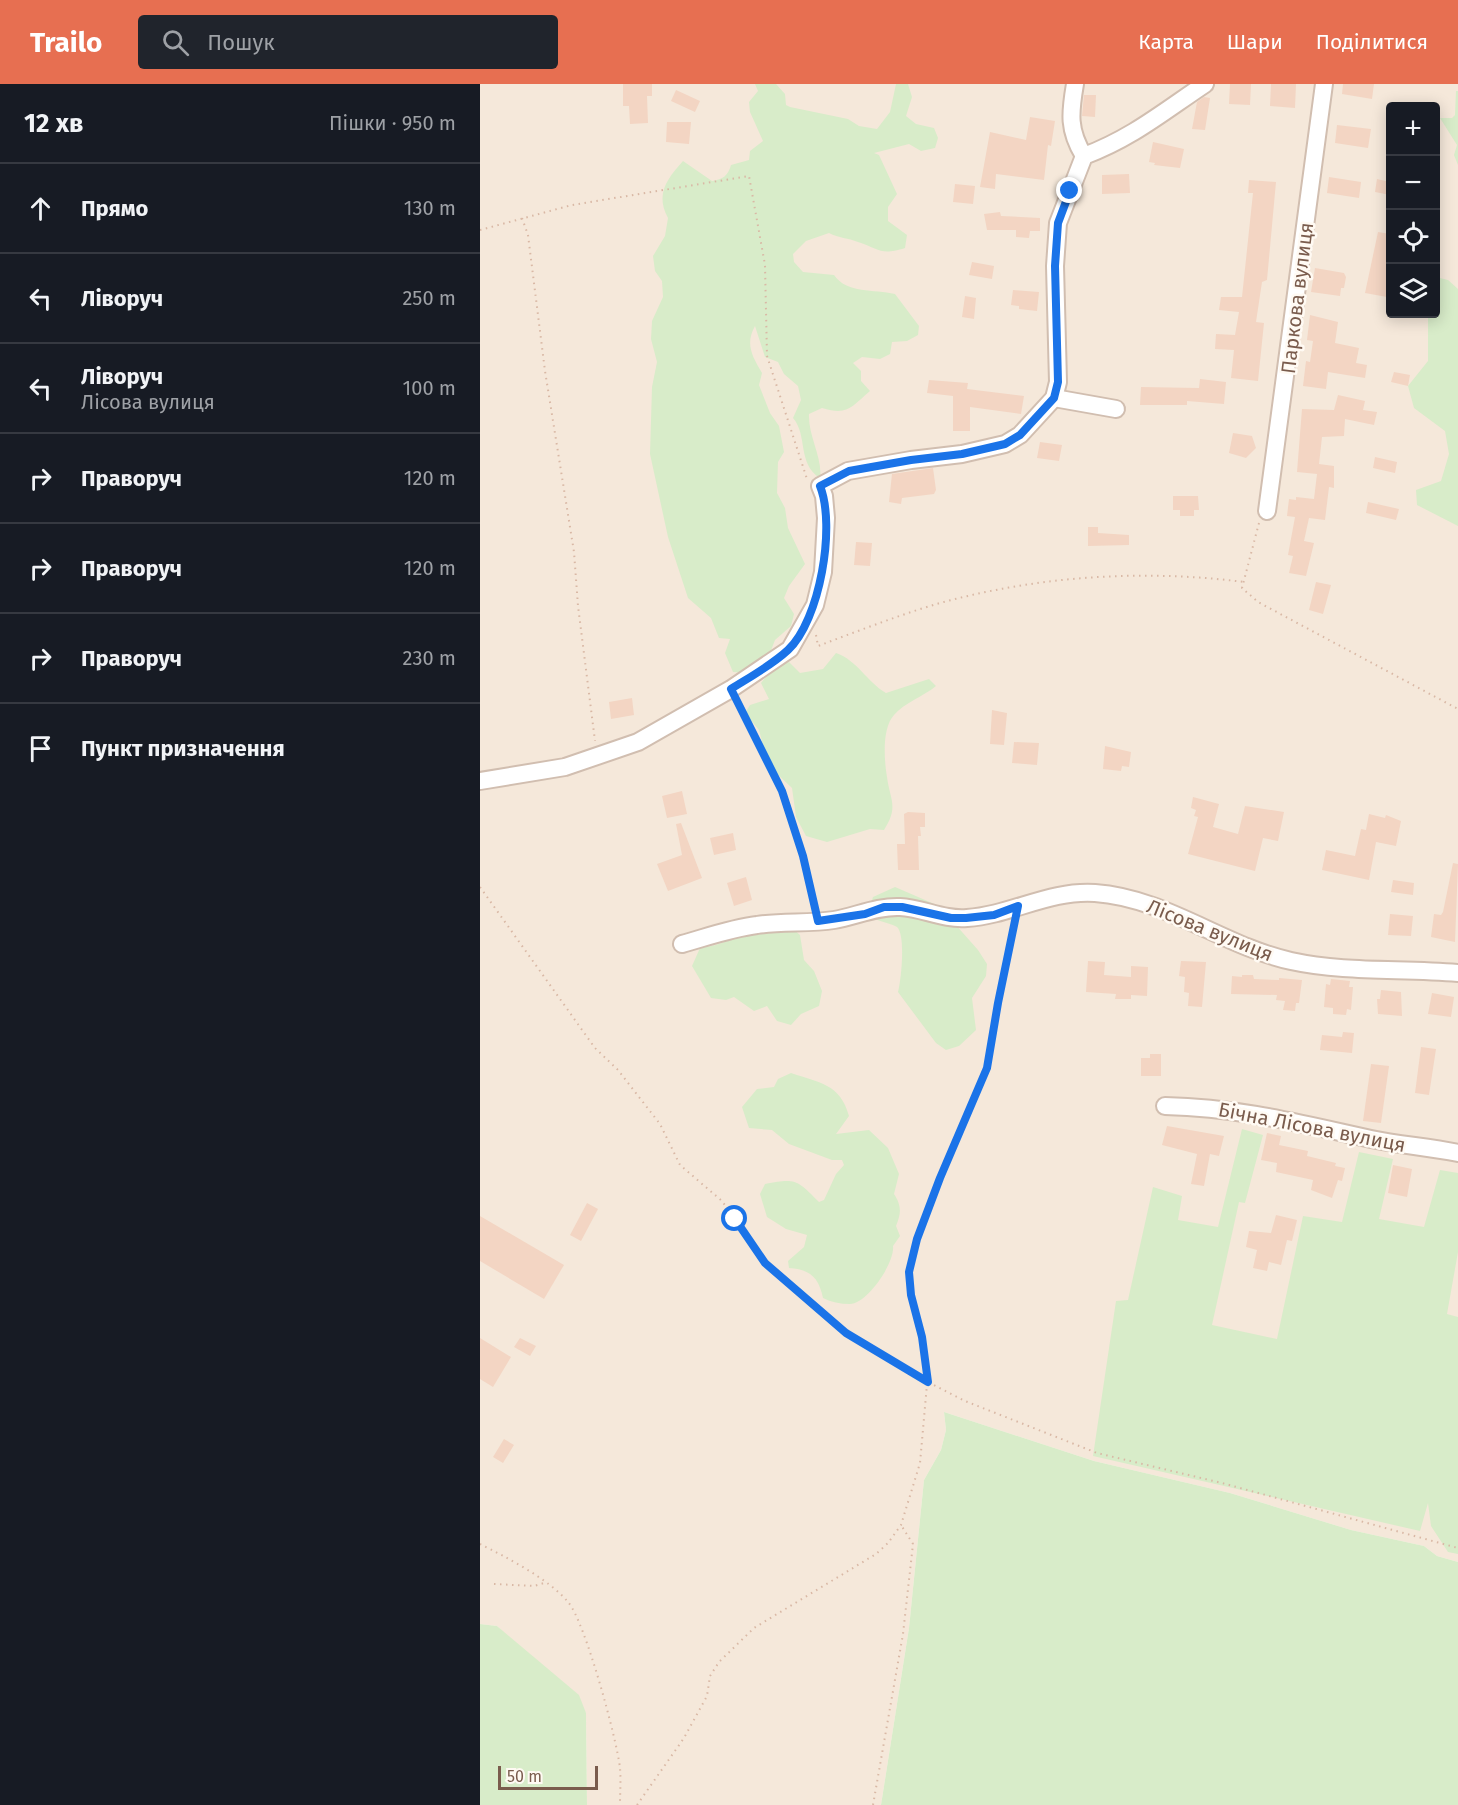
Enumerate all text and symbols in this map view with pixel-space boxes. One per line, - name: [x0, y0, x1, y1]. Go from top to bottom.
- search box: [138, 15, 558, 69]
- text: Trailo: [30, 26, 102, 59]
- icon: search: [159, 26, 192, 59]
- text: Пошук: [207, 29, 275, 56]
- text: Карта: [1138, 29, 1194, 55]
- text: Шари: [1227, 29, 1283, 55]
- text: Поділитися: [1316, 29, 1428, 55]
- map controls: [1386, 102, 1440, 318]
- button: +: [1386, 102, 1440, 156]
- text: 12 хв: [24, 108, 83, 139]
- text: Пішки · 950 m: [329, 111, 456, 135]
- button: −: [1386, 156, 1440, 210]
- route end: [1056, 177, 1082, 203]
- icon: ahead: [24, 192, 57, 225]
- text: Прямо: [81, 195, 148, 222]
- text: 130 m: [404, 196, 456, 220]
- button: locate: [1386, 210, 1440, 264]
- street label: Паркова вулиця: [1276, 221, 1318, 375]
- button: layers: [1386, 264, 1440, 318]
- icon: left: [24, 282, 57, 315]
- text: Ліворуч: [81, 285, 163, 312]
- text: 250 m: [402, 286, 456, 310]
- text: Ліворуч: [81, 363, 163, 390]
- icon: left: [24, 372, 57, 405]
- text: 100 m: [403, 376, 456, 400]
- text: Лісова вулиця: [81, 390, 215, 414]
- icon: right: [24, 462, 57, 495]
- text: Праворуч: [81, 465, 182, 492]
- text: 120 m: [404, 466, 456, 490]
- icon: right: [24, 552, 57, 585]
- text: Праворуч: [81, 555, 182, 582]
- text: 120 m: [404, 556, 456, 580]
- icon: right: [24, 642, 57, 675]
- text: Праворуч: [81, 645, 182, 672]
- text: 230 m: [403, 646, 456, 670]
- icon: arrive: [24, 732, 57, 765]
- text: Пункт призначення: [81, 735, 285, 762]
- street label: Лісова вулиця: [1143, 894, 1277, 966]
- street label: Бічна Лісова вулиця: [1216, 1097, 1408, 1157]
- route start: [721, 1205, 747, 1231]
- scale bar: [498, 1763, 598, 1790]
- text: 50 m: [507, 1767, 542, 1786]

